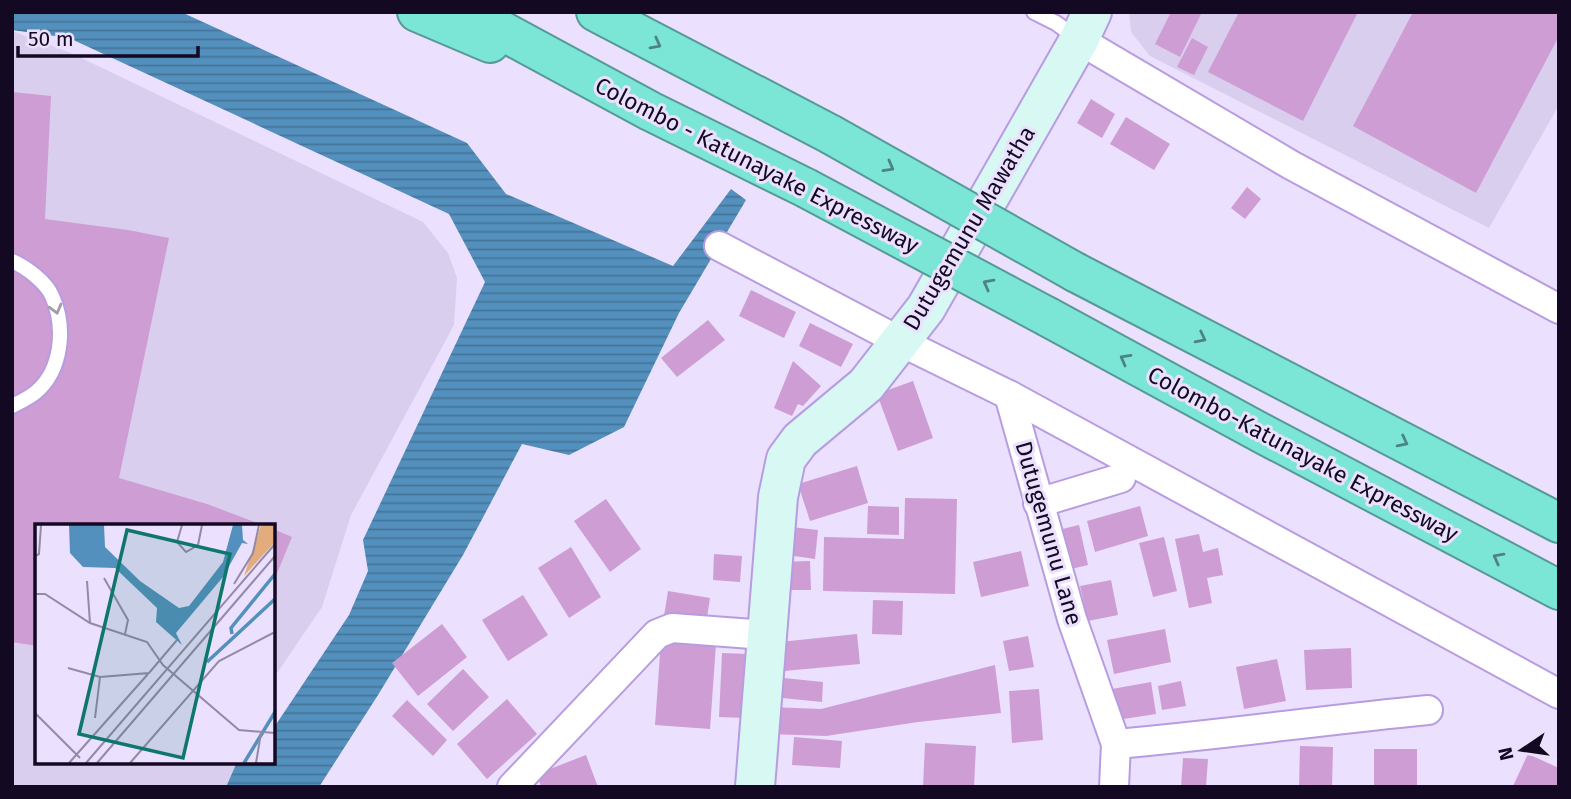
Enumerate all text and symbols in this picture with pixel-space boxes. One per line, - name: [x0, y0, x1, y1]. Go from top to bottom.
- scale bar: [18, 14, 198, 58]
- text: 50 m: [28, 26, 74, 52]
- one-way arrow: [649, 36, 661, 49]
- street label: Colombo - Katunayake Expressway: [590, 71, 924, 259]
- street label: Dutugemunu Mawatha: [897, 121, 1041, 335]
- one-way arrow: [882, 159, 895, 172]
- one-way arrow: [982, 279, 995, 293]
- one-way arrow: [48, 303, 62, 315]
- one-way arrow: [1194, 329, 1206, 343]
- one-way arrow: [1119, 354, 1132, 367]
- street label: Colombo-Katunayake Expressway: [1143, 360, 1464, 548]
- one-way arrow: [1396, 434, 1408, 448]
- street label: Dutugemunu Lane: [1009, 438, 1089, 628]
- inset map: [35, 524, 275, 764]
- one-way arrow: [1493, 553, 1505, 566]
- north arrow: [1487, 715, 1557, 785]
- text: N: [1493, 745, 1519, 762]

